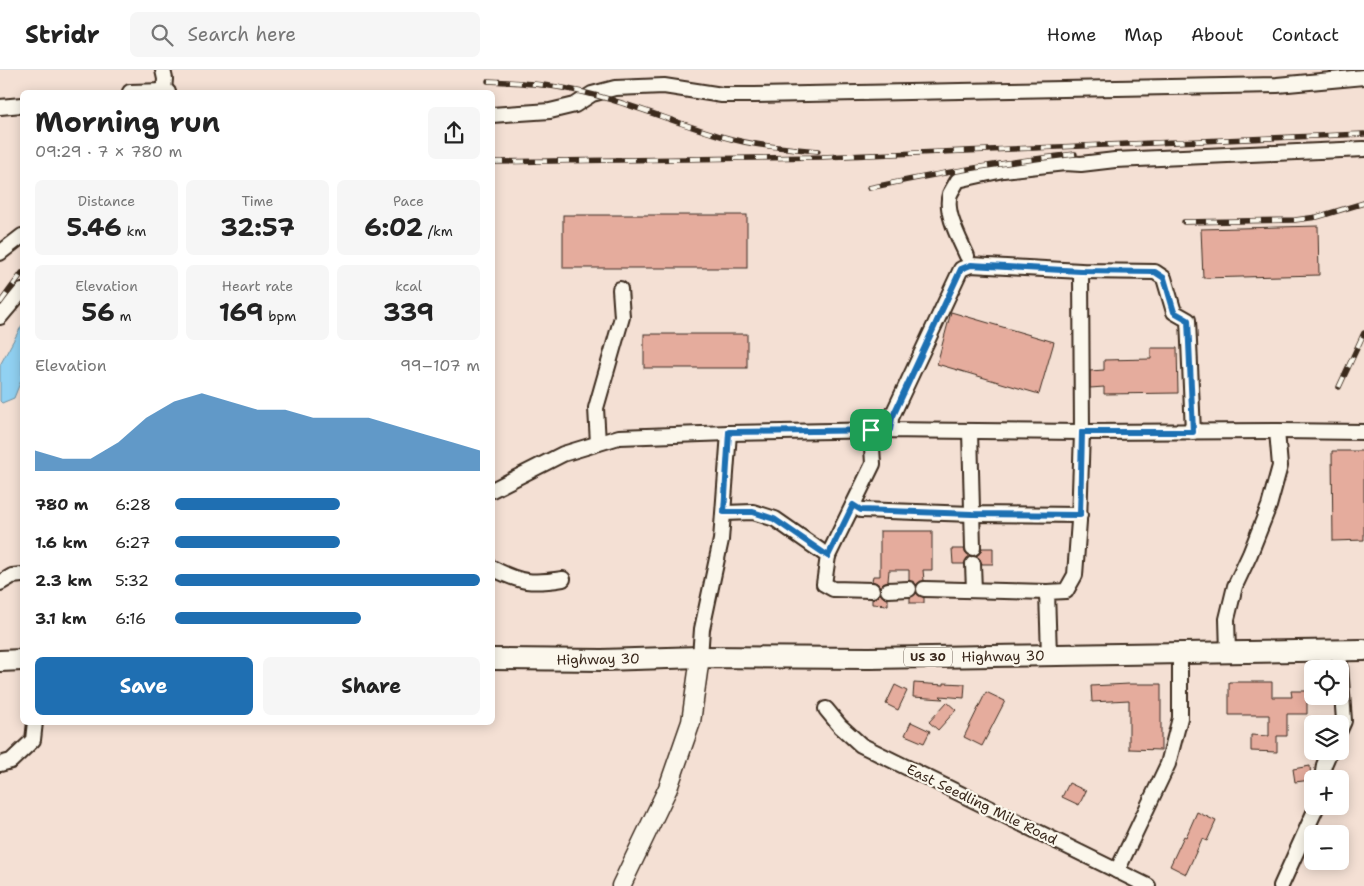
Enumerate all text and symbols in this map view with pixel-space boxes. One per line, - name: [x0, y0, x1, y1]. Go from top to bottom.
- search box: [130, 12, 480, 57]
- text: Stridr: [25, 19, 100, 51]
- icon: search: [148, 21, 176, 49]
- text: Search here: [188, 22, 296, 47]
- text: Home: [1047, 23, 1096, 47]
- text: Map: [1124, 23, 1163, 47]
- text: About: [1191, 23, 1244, 47]
- text: Contact: [1272, 23, 1339, 47]
- text: Morning run: [35, 103, 220, 141]
- button: share: [428, 107, 480, 159]
- text: 09:29 · 7 × 780 m: [35, 141, 182, 162]
- text: Distance: [78, 192, 135, 210]
- text: Time: [241, 192, 274, 210]
- text: Pace: [393, 192, 424, 210]
- text: 5.46: [67, 210, 122, 244]
- text: 32:57: [220, 210, 295, 244]
- text: 6:02: [364, 210, 423, 244]
- text: km: [122, 222, 146, 240]
- text: /km: [423, 222, 453, 240]
- text: Elevation: [75, 277, 138, 295]
- text: Heart rate: [222, 277, 293, 295]
- text: kcal: [395, 277, 422, 295]
- text: 56: [82, 295, 115, 329]
- text: 169: [219, 295, 263, 329]
- text: 339: [383, 295, 434, 329]
- text: m: [115, 307, 132, 325]
- text: bpm: [263, 307, 296, 325]
- text: Elevation: [35, 355, 107, 376]
- text: 99–107 m: [400, 355, 480, 376]
- pin: [850, 409, 892, 451]
- icon: arrive: [857, 416, 885, 444]
- text: 780 m: [35, 494, 88, 515]
- text: 6:28: [115, 494, 151, 515]
- text: 1.6 km: [35, 532, 87, 553]
- text: 6:27: [115, 532, 150, 553]
- text: 2.3 km: [35, 570, 92, 591]
- text: 5:32: [115, 570, 149, 591]
- text: 3.1 km: [35, 608, 86, 629]
- text: 6:16: [115, 608, 146, 629]
- street label: Highway 30: [961, 646, 1045, 666]
- road number: US 30: [904, 648, 952, 666]
- street label: Highway 30: [556, 649, 640, 669]
- button: Save: [35, 657, 253, 715]
- button: Share: [263, 657, 480, 715]
- map controls: [1304, 660, 1349, 870]
- button: locate: [1304, 660, 1349, 705]
- button: layers: [1304, 715, 1349, 760]
- street label: East Seedling Mile Road: [904, 760, 1060, 848]
- button: +: [1304, 770, 1349, 815]
- button: −: [1304, 825, 1349, 870]

